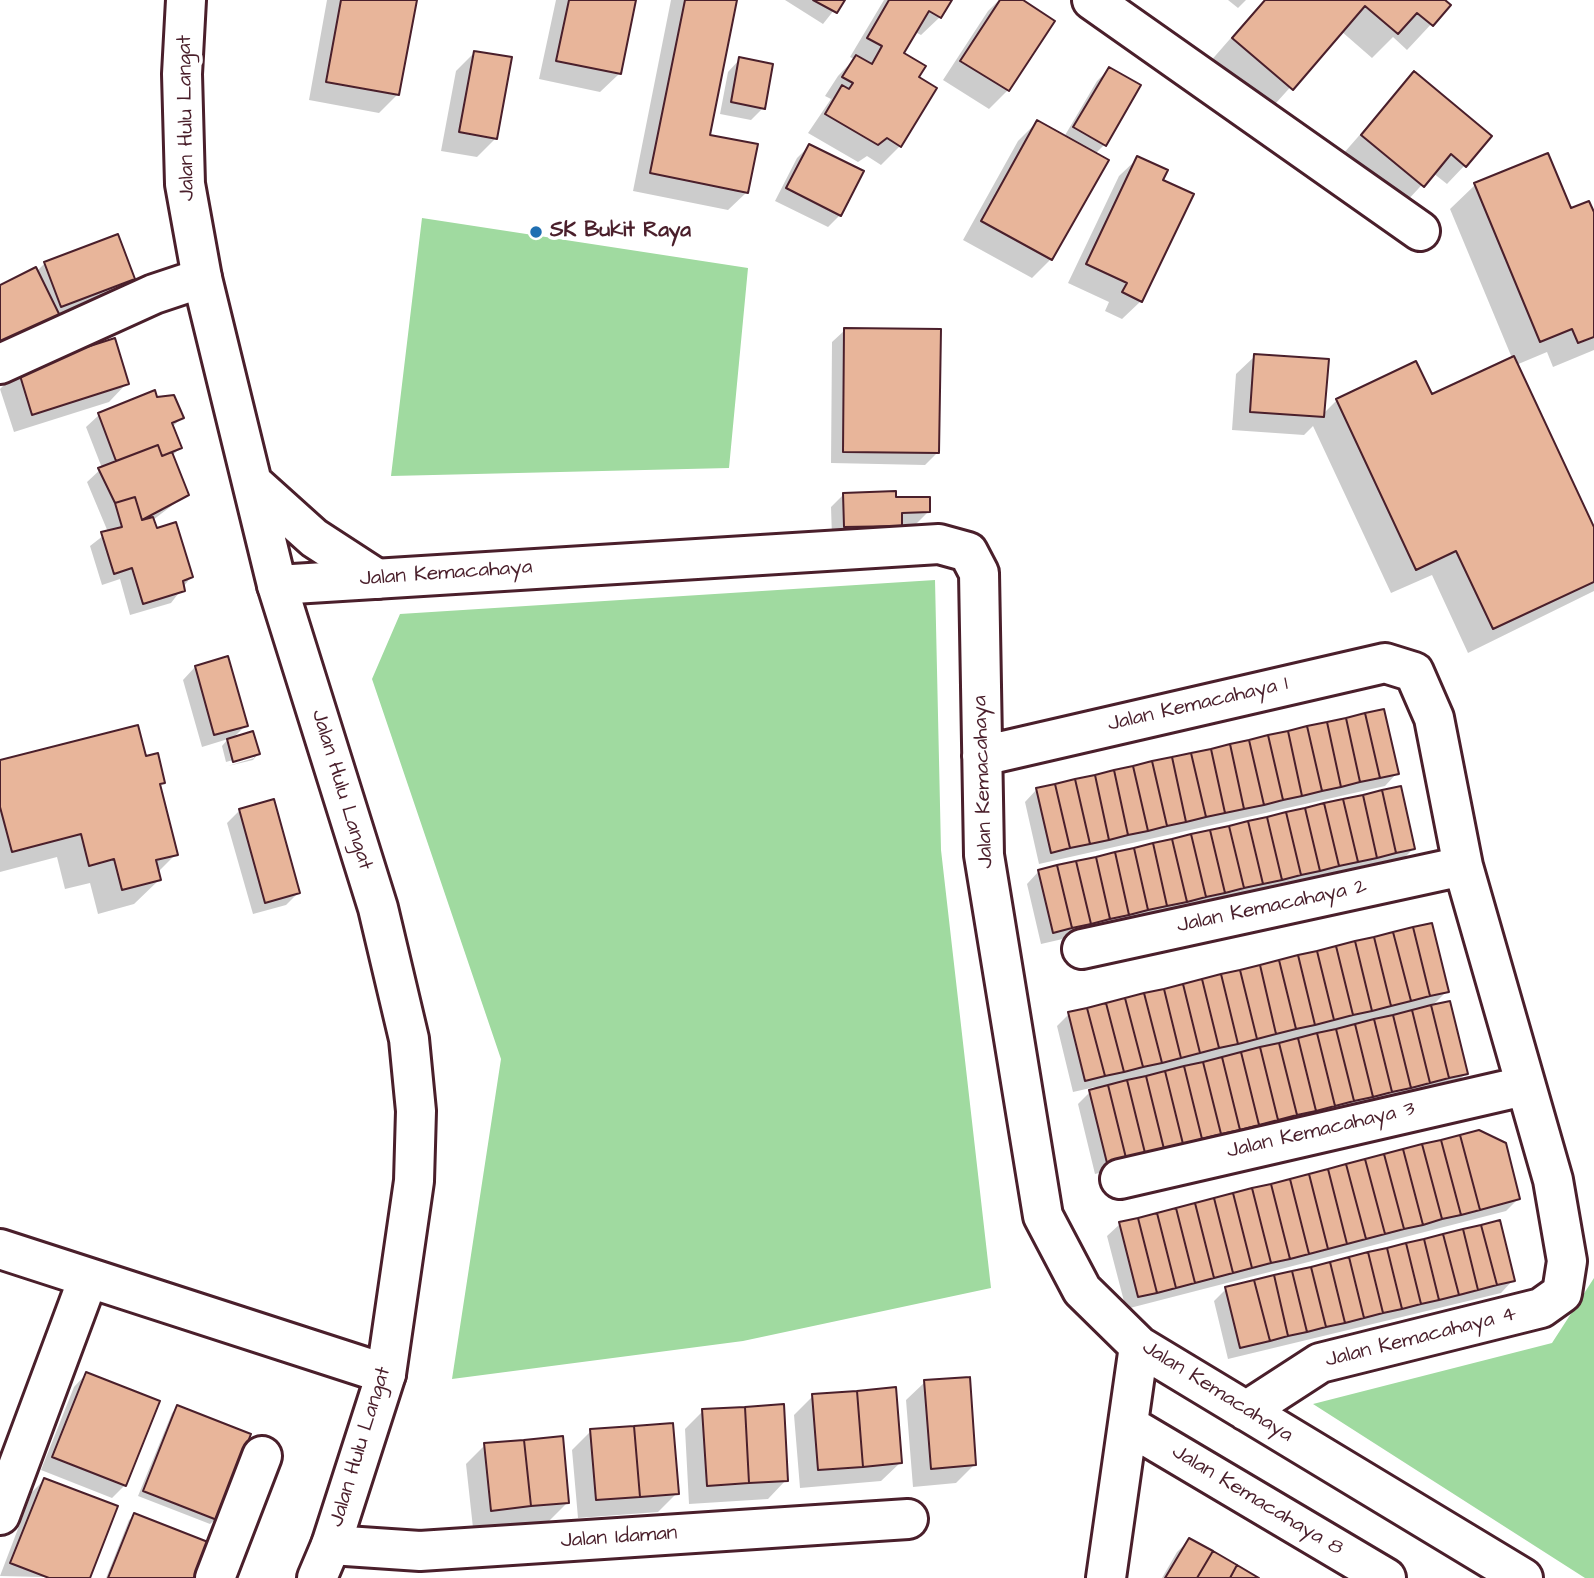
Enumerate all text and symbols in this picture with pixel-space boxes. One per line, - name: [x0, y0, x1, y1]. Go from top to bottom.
- street label: Jalan Hulu Langat: [173, 35, 201, 201]
- place label: SK Bukit Raya: [550, 219, 691, 245]
- marker: SK Bukit Raya: [528, 224, 544, 240]
- street label: Jalan Kemacahaya: [359, 555, 533, 593]
- street label: Jalan Kemacahaya 1: [1105, 672, 1291, 738]
- street label: Jalan Kemacahaya: [968, 695, 1000, 869]
- street label: Jalan Hulu Langat: [305, 707, 377, 873]
- street label: Jalan Kemacahaya 2: [1175, 875, 1369, 939]
- street label: Jalan Kemacahaya 3: [1225, 1097, 1417, 1165]
- street label: Jalan Kemacahaya 4: [1323, 1302, 1519, 1374]
- street label: Jalan Kemacahaya: [1137, 1335, 1297, 1449]
- street label: Jalan Hulu Langat: [325, 1364, 397, 1530]
- street label: Jalan Kemacahaya 8: [1167, 1440, 1347, 1562]
- street label: Jalan Idaman: [560, 1521, 678, 1555]

